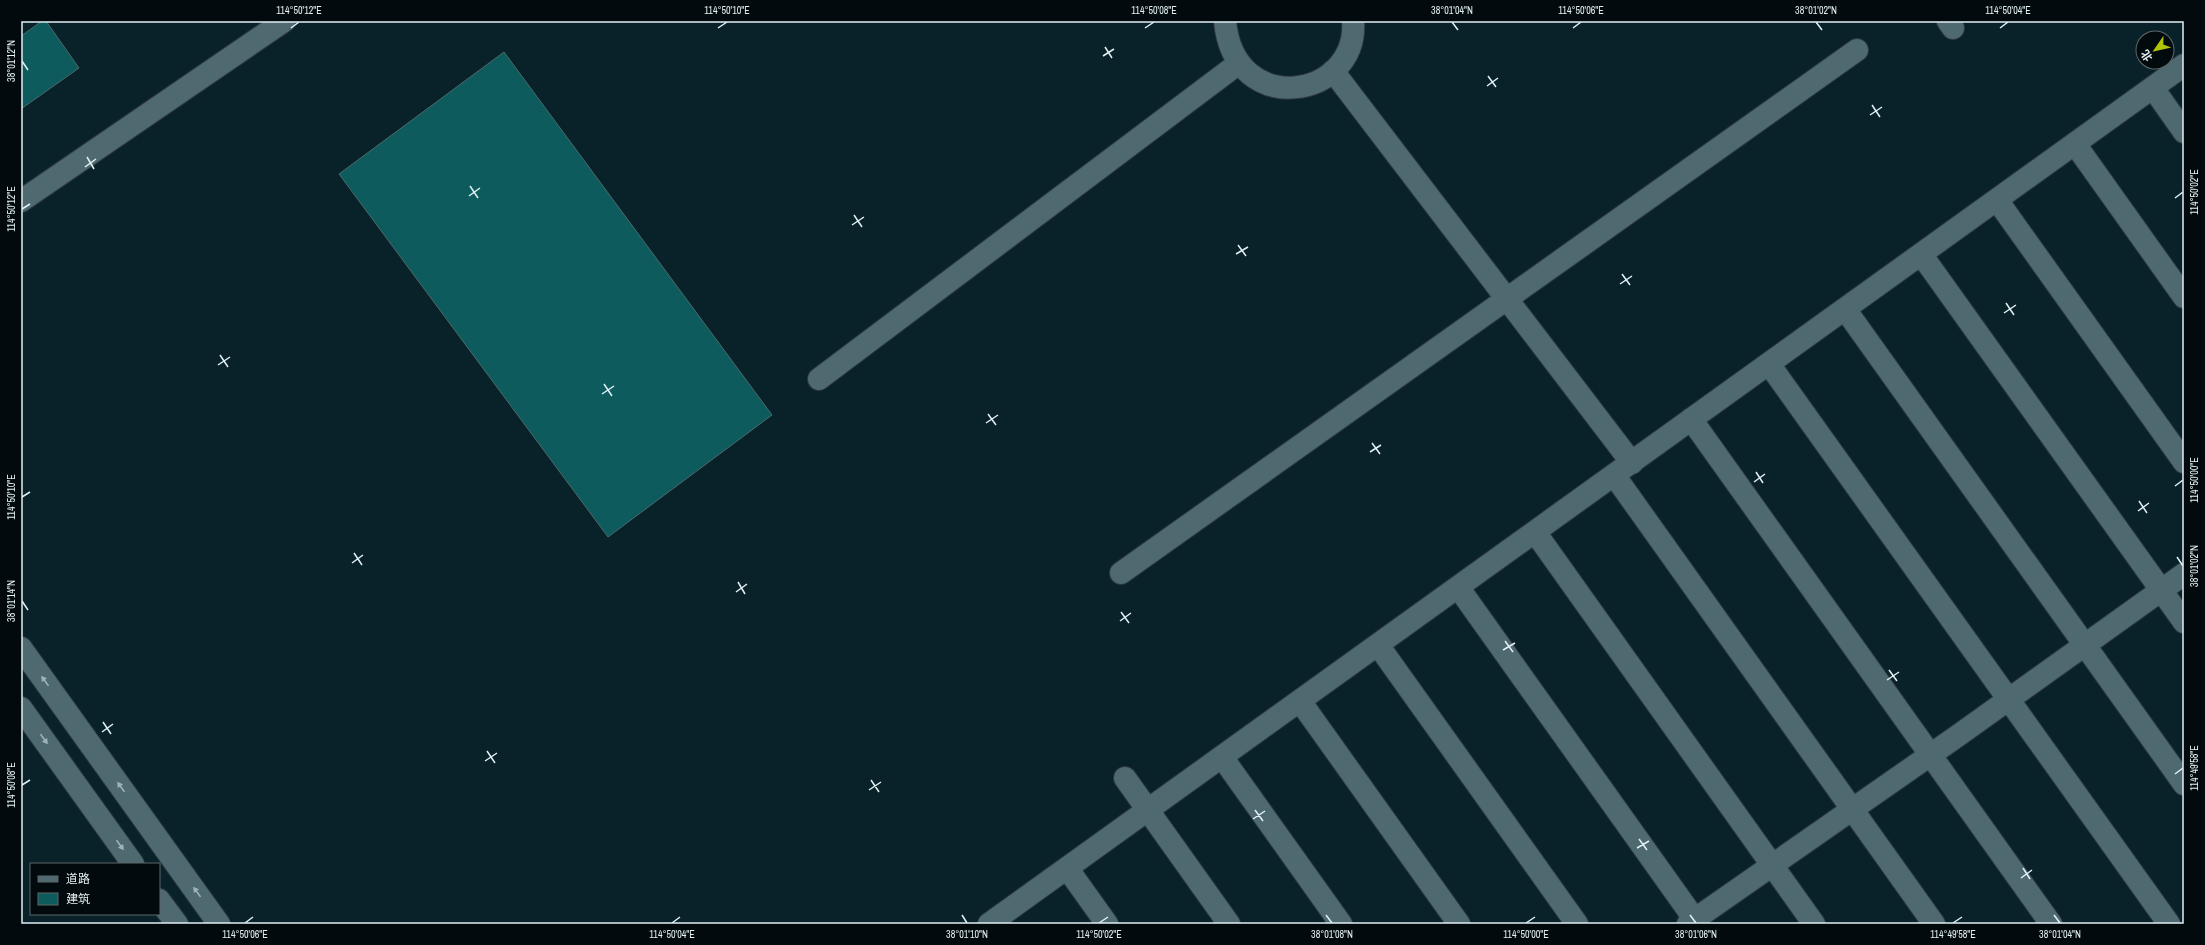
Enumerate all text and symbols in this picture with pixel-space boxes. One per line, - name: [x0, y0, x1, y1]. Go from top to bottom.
- text: 114°50'12"E: [276, 4, 322, 17]
- text: 114°50'10"E: [704, 4, 750, 17]
- text: 114°50'08"E: [1131, 4, 1177, 17]
- text: 38°01'04"N: [1431, 4, 1473, 17]
- text: 114°50'06"E: [1558, 4, 1604, 17]
- text: 38°01'02"N: [1795, 4, 1837, 17]
- text: 114°50'04"E: [1985, 4, 2031, 17]
- north arrow: [2135, 30, 2175, 70]
- text: 38°01'12"N: [5, 40, 18, 82]
- text: 北: [2138, 47, 2156, 64]
- text: 114°50'02"E: [2188, 169, 2201, 215]
- text: 114°50'12"E: [5, 186, 18, 232]
- text: 114°50'00"E: [2188, 457, 2201, 503]
- text: 114°50'10"E: [5, 474, 18, 520]
- text: 38°01'02"N: [2188, 545, 2201, 587]
- text: 38°01'14"N: [5, 580, 18, 622]
- one-way arrow: [41, 676, 49, 686]
- one-way arrow: [40, 734, 48, 745]
- text: 114°49'58"E: [2188, 745, 2201, 791]
- text: 114°50'08"E: [5, 762, 18, 808]
- one-way arrow: [117, 781, 125, 792]
- one-way arrow: [116, 839, 124, 850]
- legend: [30, 863, 160, 915]
- text: 道路: [66, 871, 90, 887]
- one-way arrow: [193, 887, 201, 898]
- text: 建筑: [66, 891, 90, 907]
- text: 114°50'06"E: [222, 928, 268, 941]
- text: 114°50'04"E: [649, 928, 695, 941]
- text: 38°01'10"N: [946, 928, 988, 941]
- text: 114°50'02"E: [1076, 928, 1122, 941]
- text: 38°01'08"N: [1311, 928, 1353, 941]
- text: 114°50'00"E: [1503, 928, 1549, 941]
- text: 38°01'06"N: [1675, 928, 1717, 941]
- text: 114°49'58"E: [1930, 928, 1976, 941]
- text: 38°01'04"N: [2039, 928, 2081, 941]

